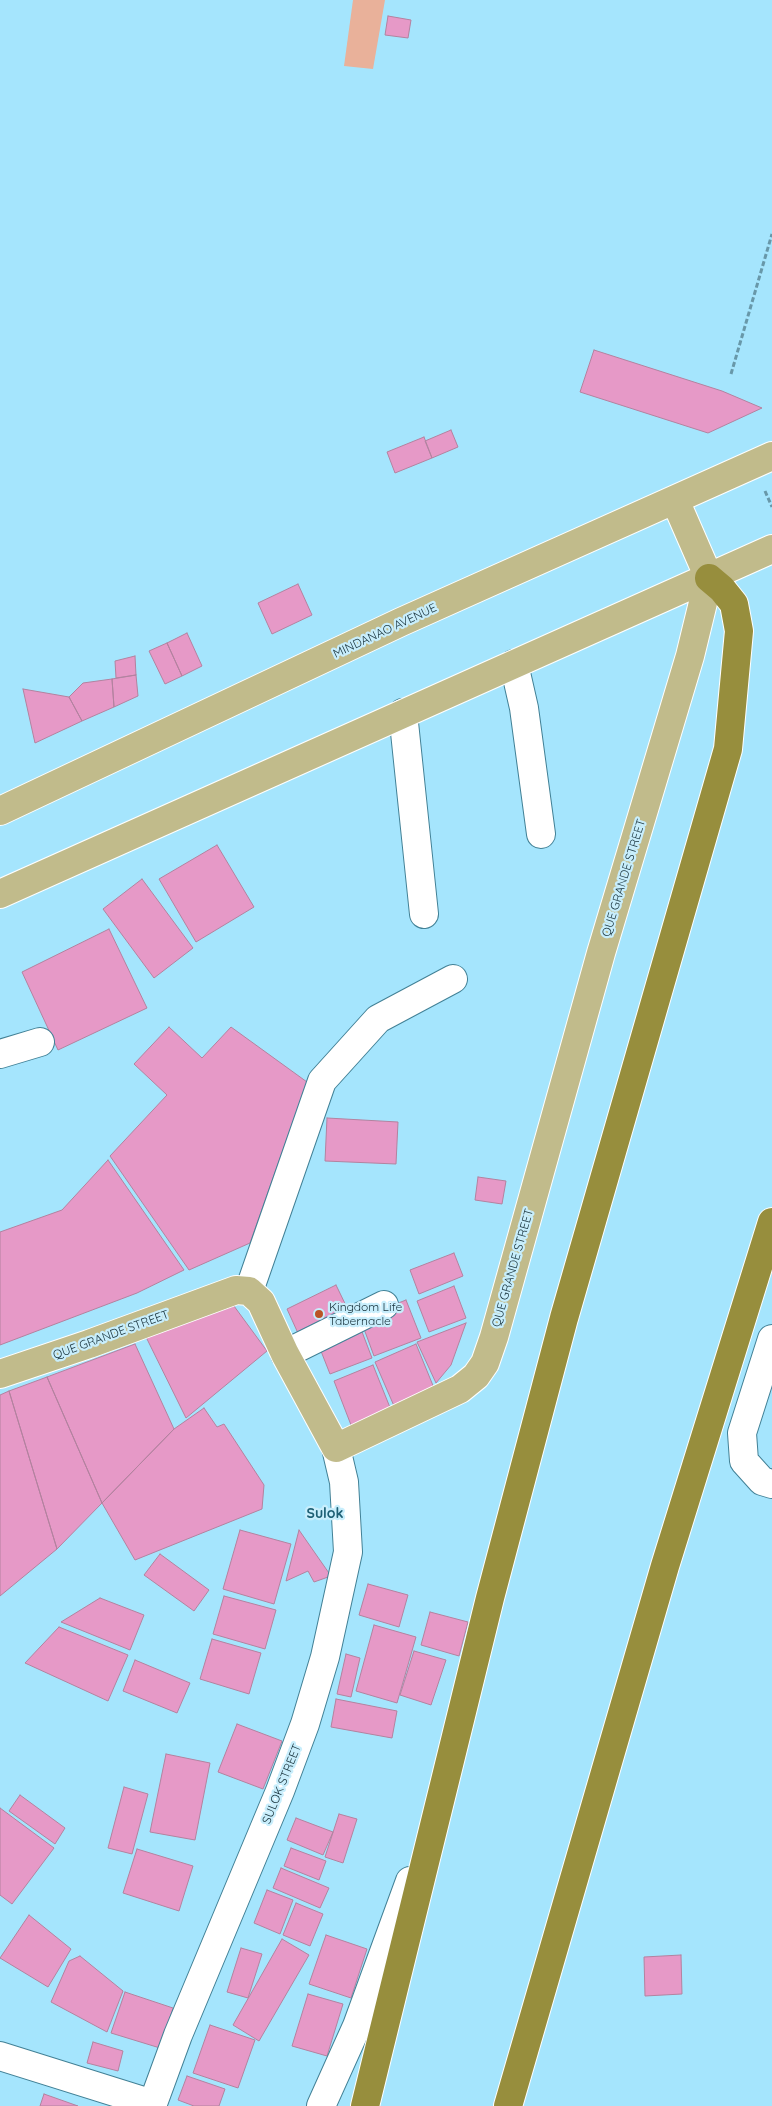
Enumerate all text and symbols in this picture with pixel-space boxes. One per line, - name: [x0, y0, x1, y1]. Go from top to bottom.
- street label: MINDANAO AVENUE: [331, 601, 439, 661]
- street label: QUE GRANDE STREET: [599, 817, 649, 939]
- street label: QUE GRANDE STREET: [489, 1207, 537, 1329]
- place label: Kingdom Life Tabernacle: [329, 1300, 402, 1328]
- street label: QUE GRANDE STREET: [51, 1307, 171, 1363]
- marker: Kingdom Life Tabernacle: [313, 1308, 325, 1320]
- district label: Sulok: [307, 1506, 343, 1522]
- street label: SULOK STREET: [259, 1742, 305, 1826]

